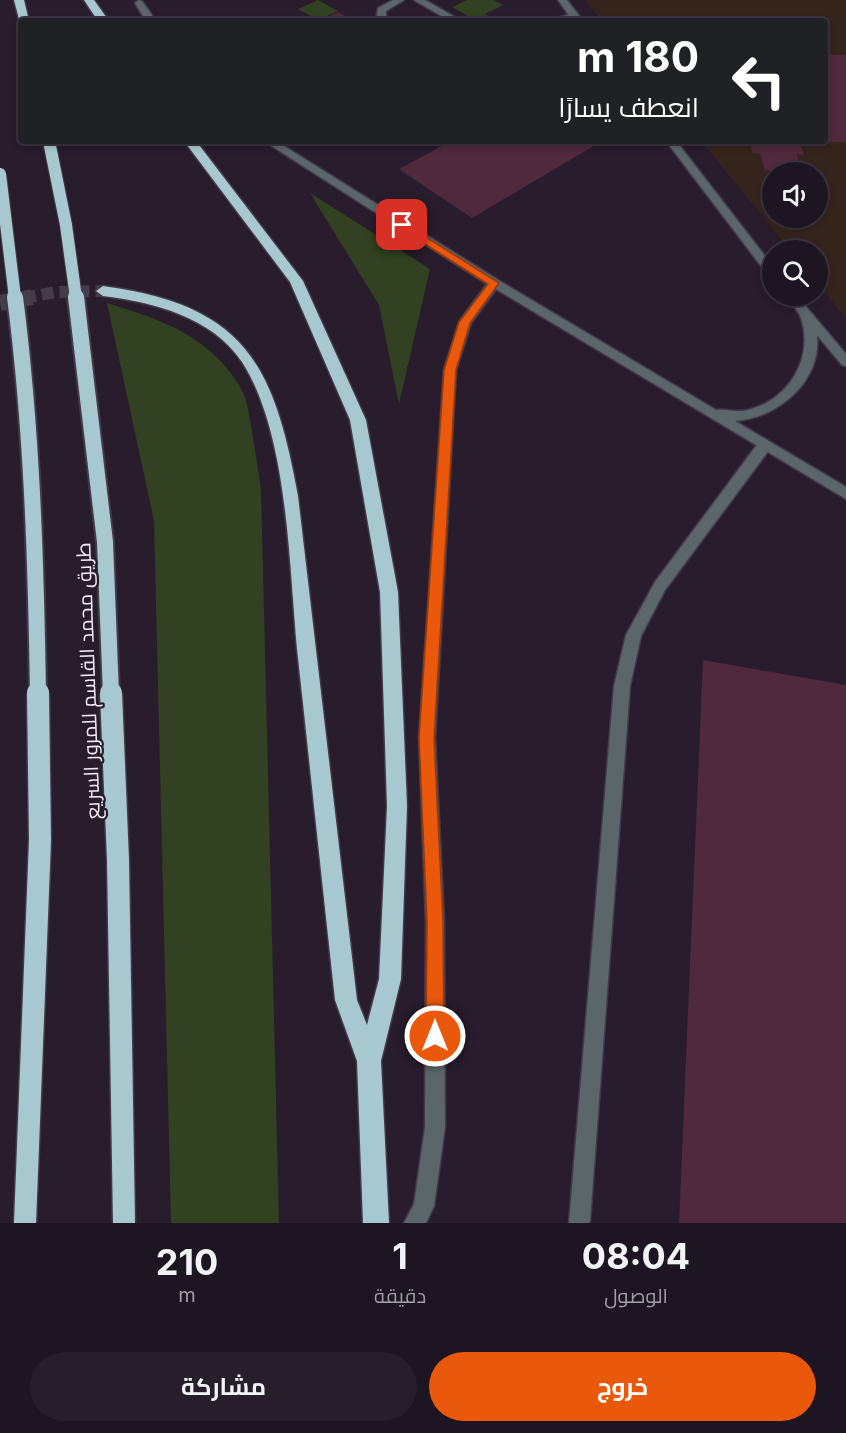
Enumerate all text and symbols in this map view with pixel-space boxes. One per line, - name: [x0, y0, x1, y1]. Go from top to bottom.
- text: 180 m: [577, 31, 699, 82]
- icon: left: [720, 42, 798, 120]
- text: انعطف يسارًا: [558, 91, 699, 124]
- map controls: [762, 162, 828, 306]
- button: sound: [762, 162, 828, 228]
- pin: [376, 199, 427, 250]
- icon: arrive: [385, 208, 418, 241]
- button: search: [762, 240, 828, 306]
- street label: طريق محمد القاسم للمرور السريع: [71, 542, 107, 820]
- position arrow: [403, 1004, 467, 1068]
- text: 1: [392, 1234, 408, 1278]
- text: 08:04: [582, 1234, 690, 1278]
- text: 210: [156, 1240, 218, 1284]
- text: m: [178, 1283, 196, 1307]
- text: دقيقة: [374, 1284, 426, 1308]
- text: الوصول: [604, 1284, 668, 1308]
- button: مشاركة: [30, 1352, 417, 1421]
- button: خروج: [429, 1352, 816, 1421]

